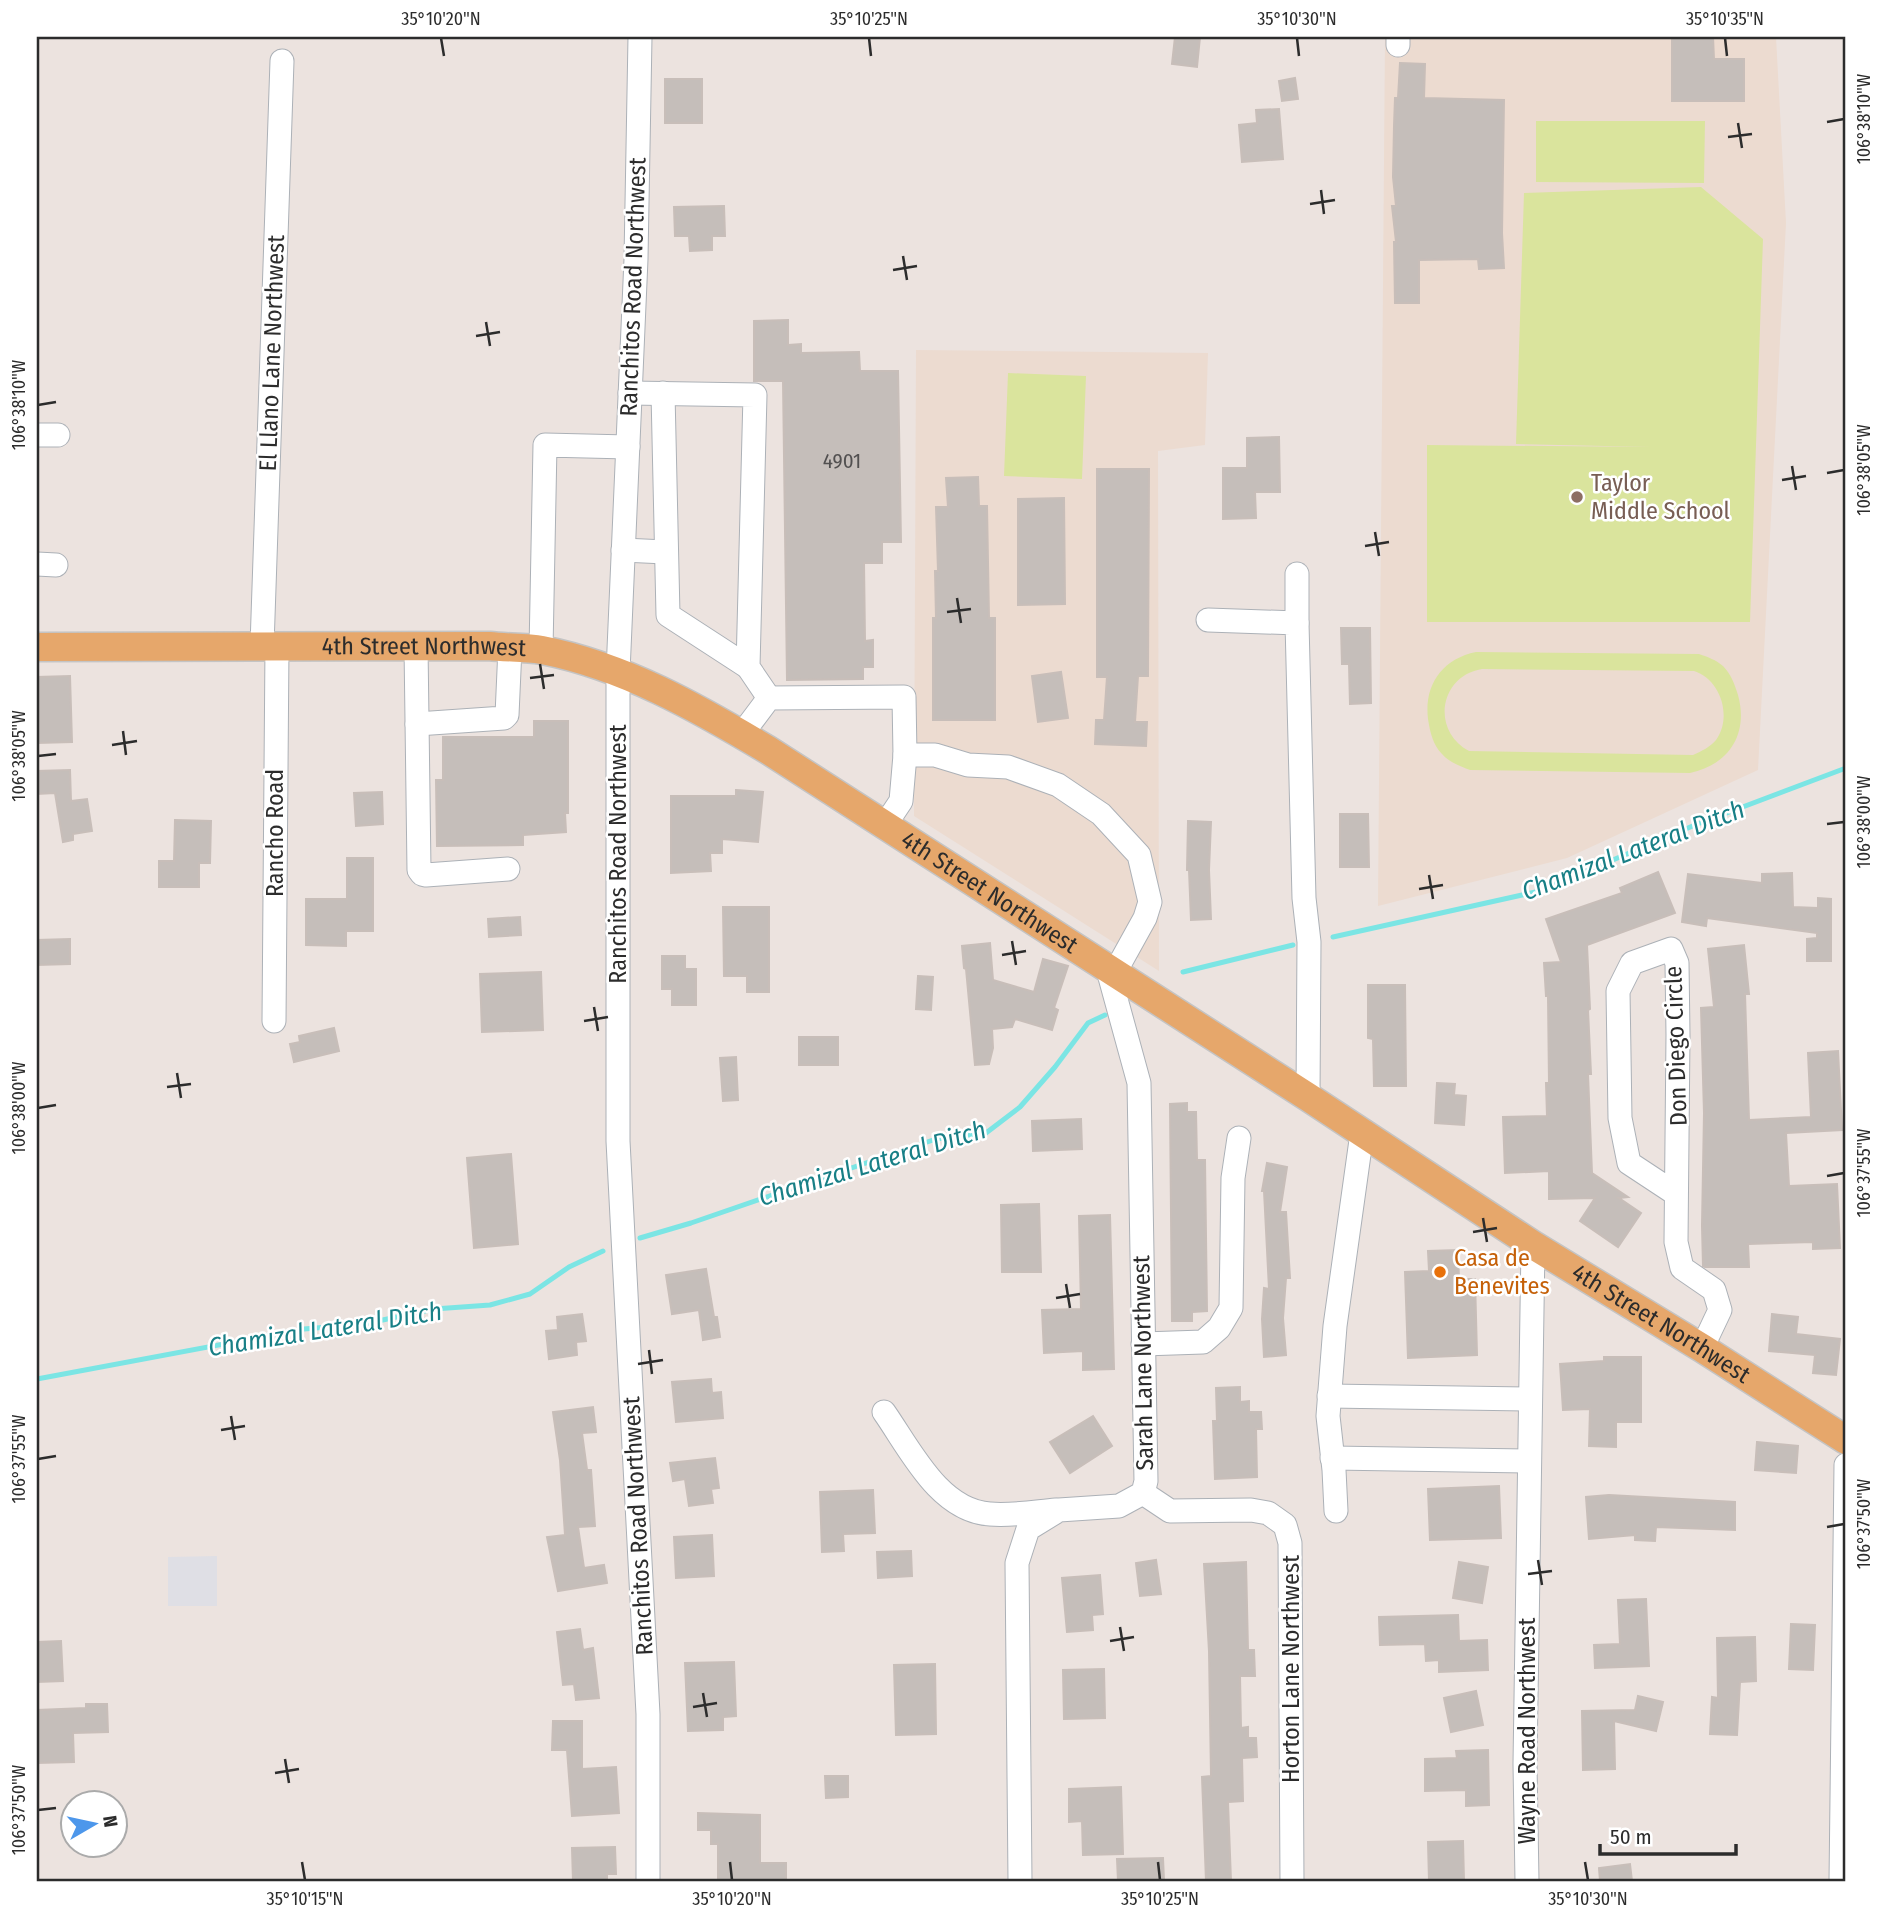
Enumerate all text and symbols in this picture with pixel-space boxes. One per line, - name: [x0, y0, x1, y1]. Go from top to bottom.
- text: 35°10'20"N: [401, 8, 481, 30]
- text: 35°10'25"N: [830, 8, 908, 30]
- text: 35°10'30"N: [1257, 8, 1337, 30]
- text: 35°10'35"N: [1686, 8, 1764, 30]
- text: 106°38'10"W: [1853, 73, 1875, 164]
- street label: Ranchitos Road Northwest: [614, 157, 652, 417]
- street label: El Llano Lane Northwest: [254, 234, 290, 472]
- text: 106°38'10"W: [8, 359, 30, 450]
- text: 106°38'05"W: [1853, 424, 1875, 516]
- house number: 4901: [823, 448, 861, 474]
- place label: Taylor Middle School: [1591, 469, 1730, 525]
- marker: Taylor Middle School: [1569, 489, 1585, 505]
- street label: 4th Street Northwest: [322, 632, 527, 662]
- text: 106°38'05"W: [8, 710, 30, 802]
- street label: Ranchitos Road Northwest: [604, 724, 632, 984]
- street label: Rancho Road: [261, 769, 289, 897]
- text: 106°38'00"W: [1853, 775, 1875, 868]
- water label: Chamizal Lateral Ditch: [1517, 794, 1749, 907]
- street label: 4th Street Northwest: [896, 825, 1083, 959]
- street label: Don Diego Circle: [1659, 965, 1693, 1127]
- text: 106°38'00"W: [8, 1061, 30, 1154]
- water label: Chamizal Lateral Ditch: [755, 1114, 990, 1213]
- text: 106°37'55"W: [1853, 1128, 1875, 1217]
- place label: Casa de Benevites: [1454, 1244, 1550, 1300]
- street label: Sarah Lane Northwest: [1127, 1255, 1159, 1471]
- street label: 4th Street Northwest: [1567, 1258, 1756, 1389]
- marker: Casa de Benevites: [1432, 1264, 1448, 1280]
- water label: Chamizal Lateral Ditch: [206, 1296, 444, 1363]
- street label: Ranchitos Road Northwest: [617, 1396, 659, 1656]
- text: 106°37'55"W: [8, 1414, 30, 1503]
- text: 106°37'50"W: [1853, 1478, 1875, 1569]
- street label: Horton Lane Northwest: [1277, 1555, 1305, 1783]
- street label: Wayne Road Northwest: [1513, 1618, 1541, 1844]
- text: 106°37'50"W: [8, 1764, 30, 1855]
- north arrow: [60, 1788, 130, 1858]
- scale bar: [1600, 1813, 1736, 1857]
- text: N: [98, 1814, 123, 1829]
- text: 50 m: [1610, 1824, 1652, 1850]
- text: 35°10'15"N: [267, 1888, 343, 1910]
- text: 35°10'20"N: [692, 1888, 772, 1910]
- text: 35°10'25"N: [1121, 1888, 1199, 1910]
- text: 35°10'30"N: [1548, 1888, 1628, 1910]

